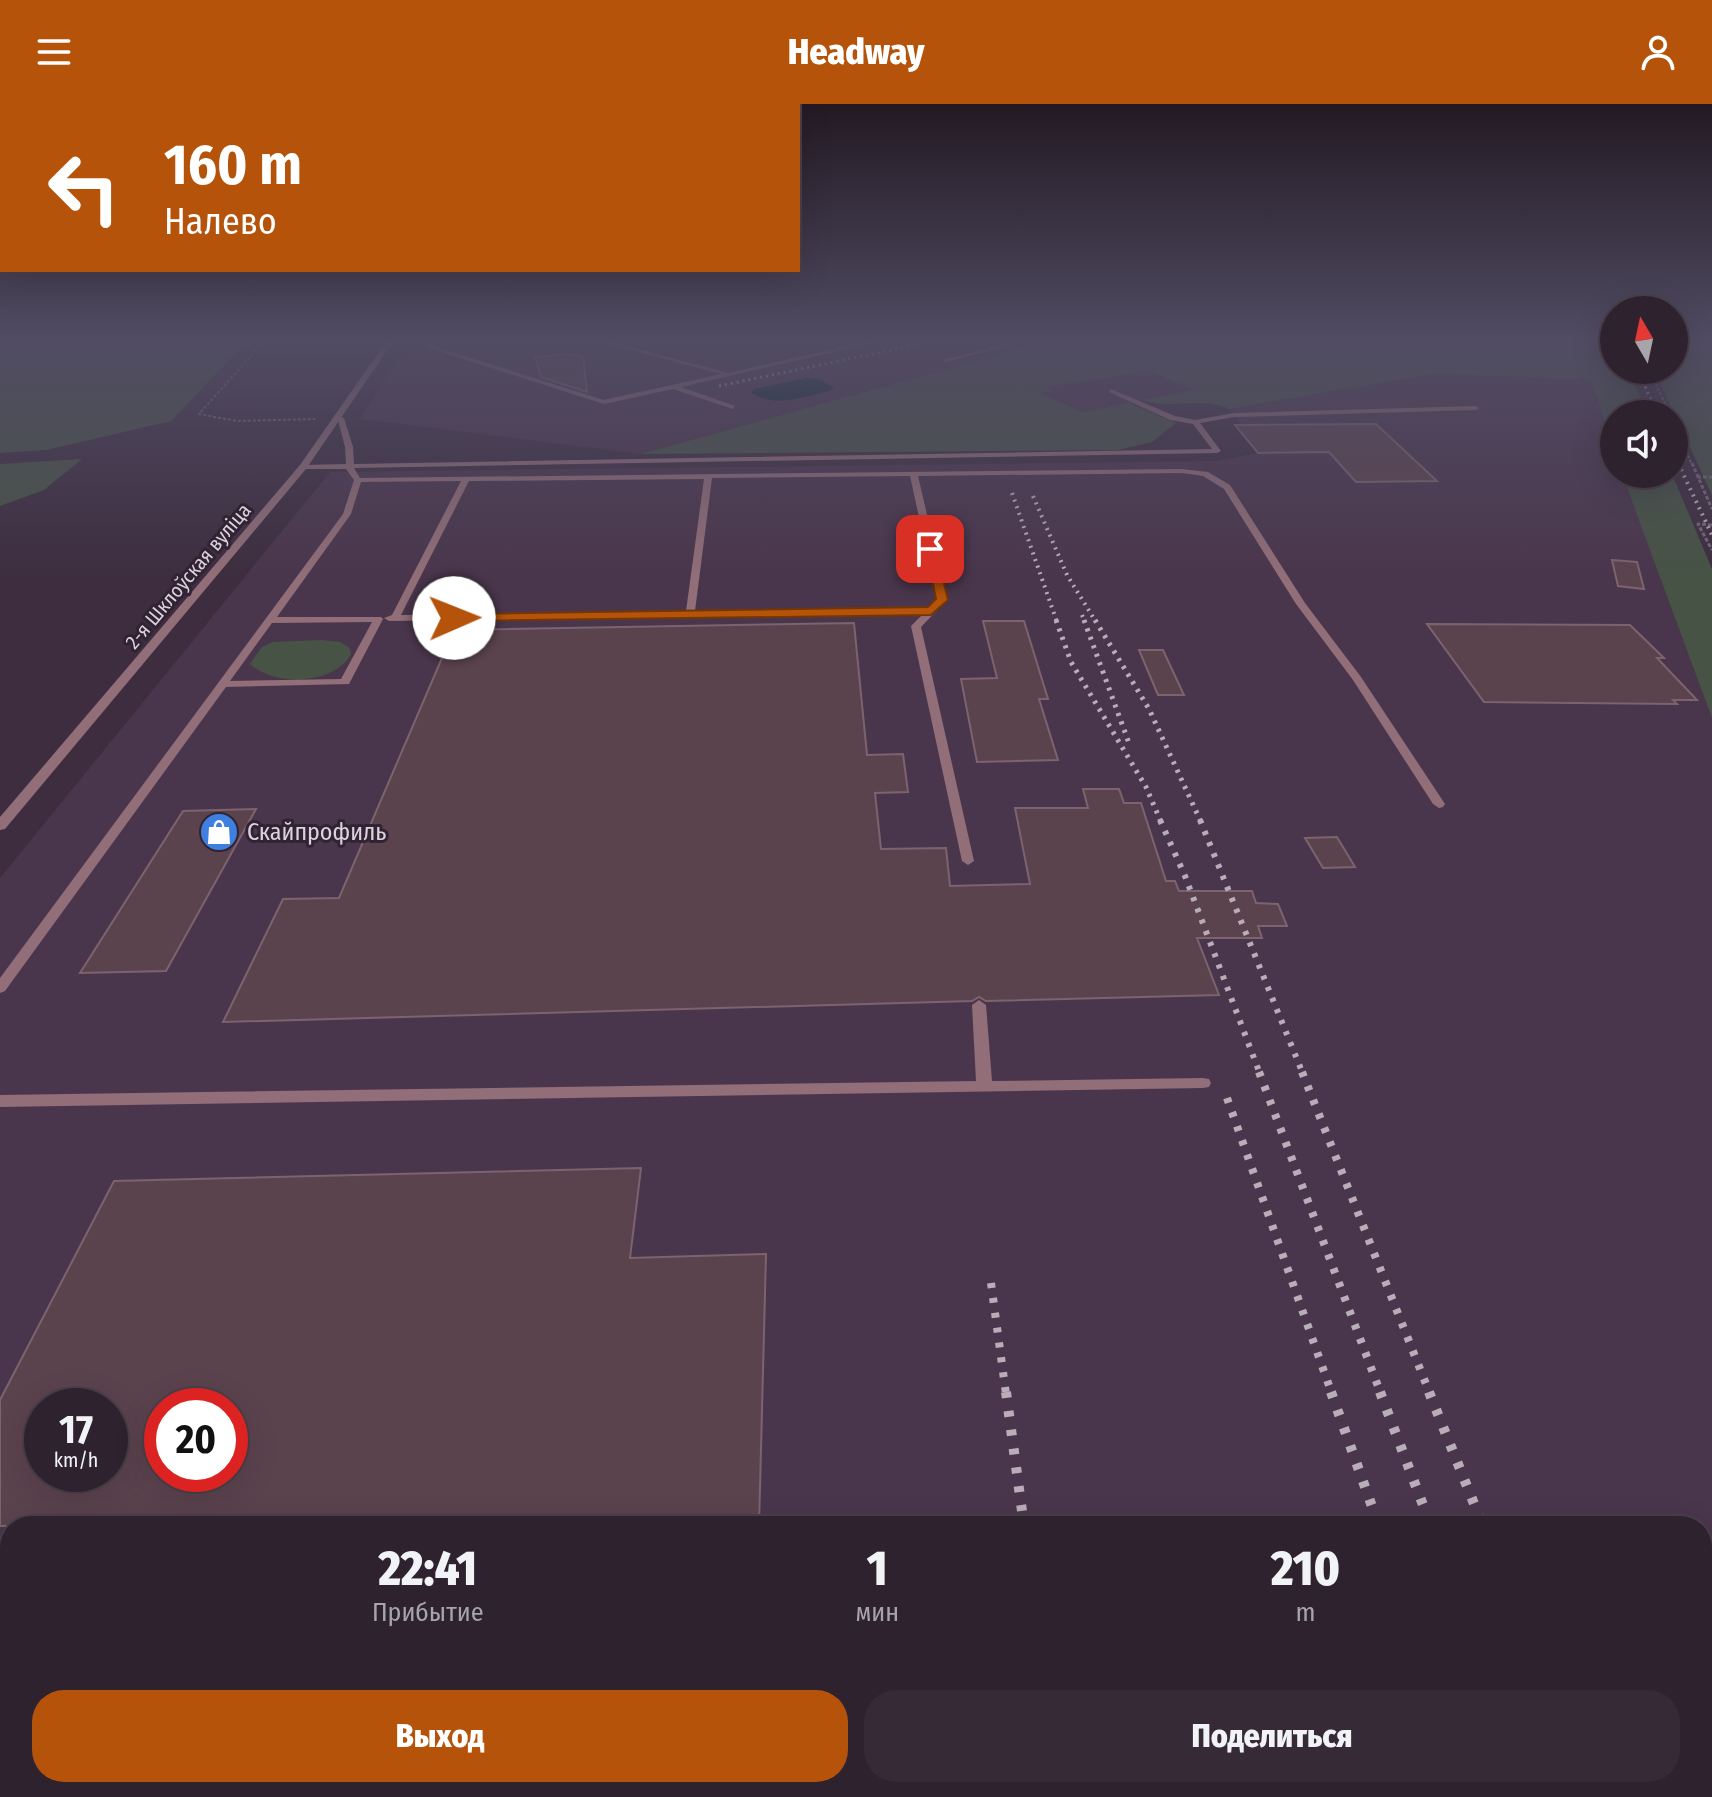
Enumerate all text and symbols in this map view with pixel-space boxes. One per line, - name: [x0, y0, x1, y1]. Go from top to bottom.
- icon: menu: [32, 30, 76, 74]
- text: Headway: [788, 30, 924, 74]
- icon: person: [1636, 30, 1680, 74]
- text: 160 m: [164, 132, 302, 199]
- icon: left: [32, 136, 136, 240]
- text: Налево: [164, 200, 277, 244]
- north arrow: [1600, 296, 1688, 384]
- map controls: [1600, 296, 1688, 488]
- button: sound: [1600, 400, 1688, 488]
- street label: 2-я Шклоўская вуліца: [120, 498, 256, 654]
- pin: [896, 515, 964, 583]
- icon: arrive: [908, 527, 952, 571]
- position arrow: [412, 576, 496, 660]
- shop icon: Скайпрофиль: [198, 811, 240, 853]
- place label: Скайпрофиль: [247, 818, 386, 846]
- speed limit sign: 20: [144, 1388, 248, 1492]
- text: 17: [59, 1406, 93, 1454]
- text: km/h: [54, 1448, 98, 1472]
- text: 22:41: [378, 1540, 477, 1598]
- text: 1: [867, 1540, 888, 1598]
- text: 210: [1271, 1540, 1340, 1598]
- text: Прибытие: [372, 1597, 484, 1628]
- text: мин: [855, 1597, 899, 1628]
- text: m: [1296, 1597, 1316, 1628]
- button: Выход: [32, 1690, 848, 1782]
- button: Поделиться: [864, 1690, 1680, 1782]

